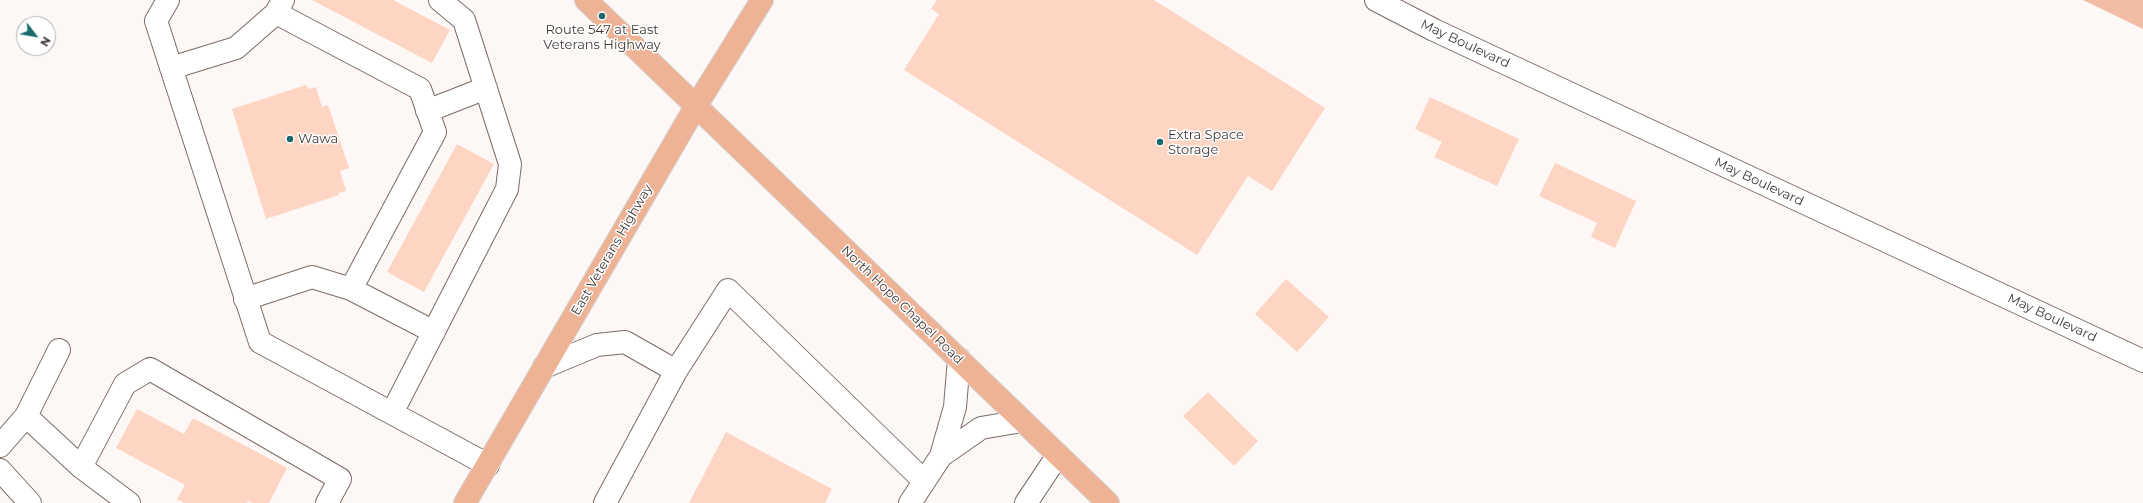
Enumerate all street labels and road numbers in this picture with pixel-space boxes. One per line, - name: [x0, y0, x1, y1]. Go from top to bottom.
- street label: May Boulevard: [1418, 17, 1512, 71]
- street label: May Boulevard: [1712, 155, 1806, 209]
- street label: East Veterans Highway: [568, 182, 656, 318]
- street label: North Hope Chapel Road: [838, 243, 966, 367]
- street label: May Boulevard: [2005, 291, 2099, 345]

